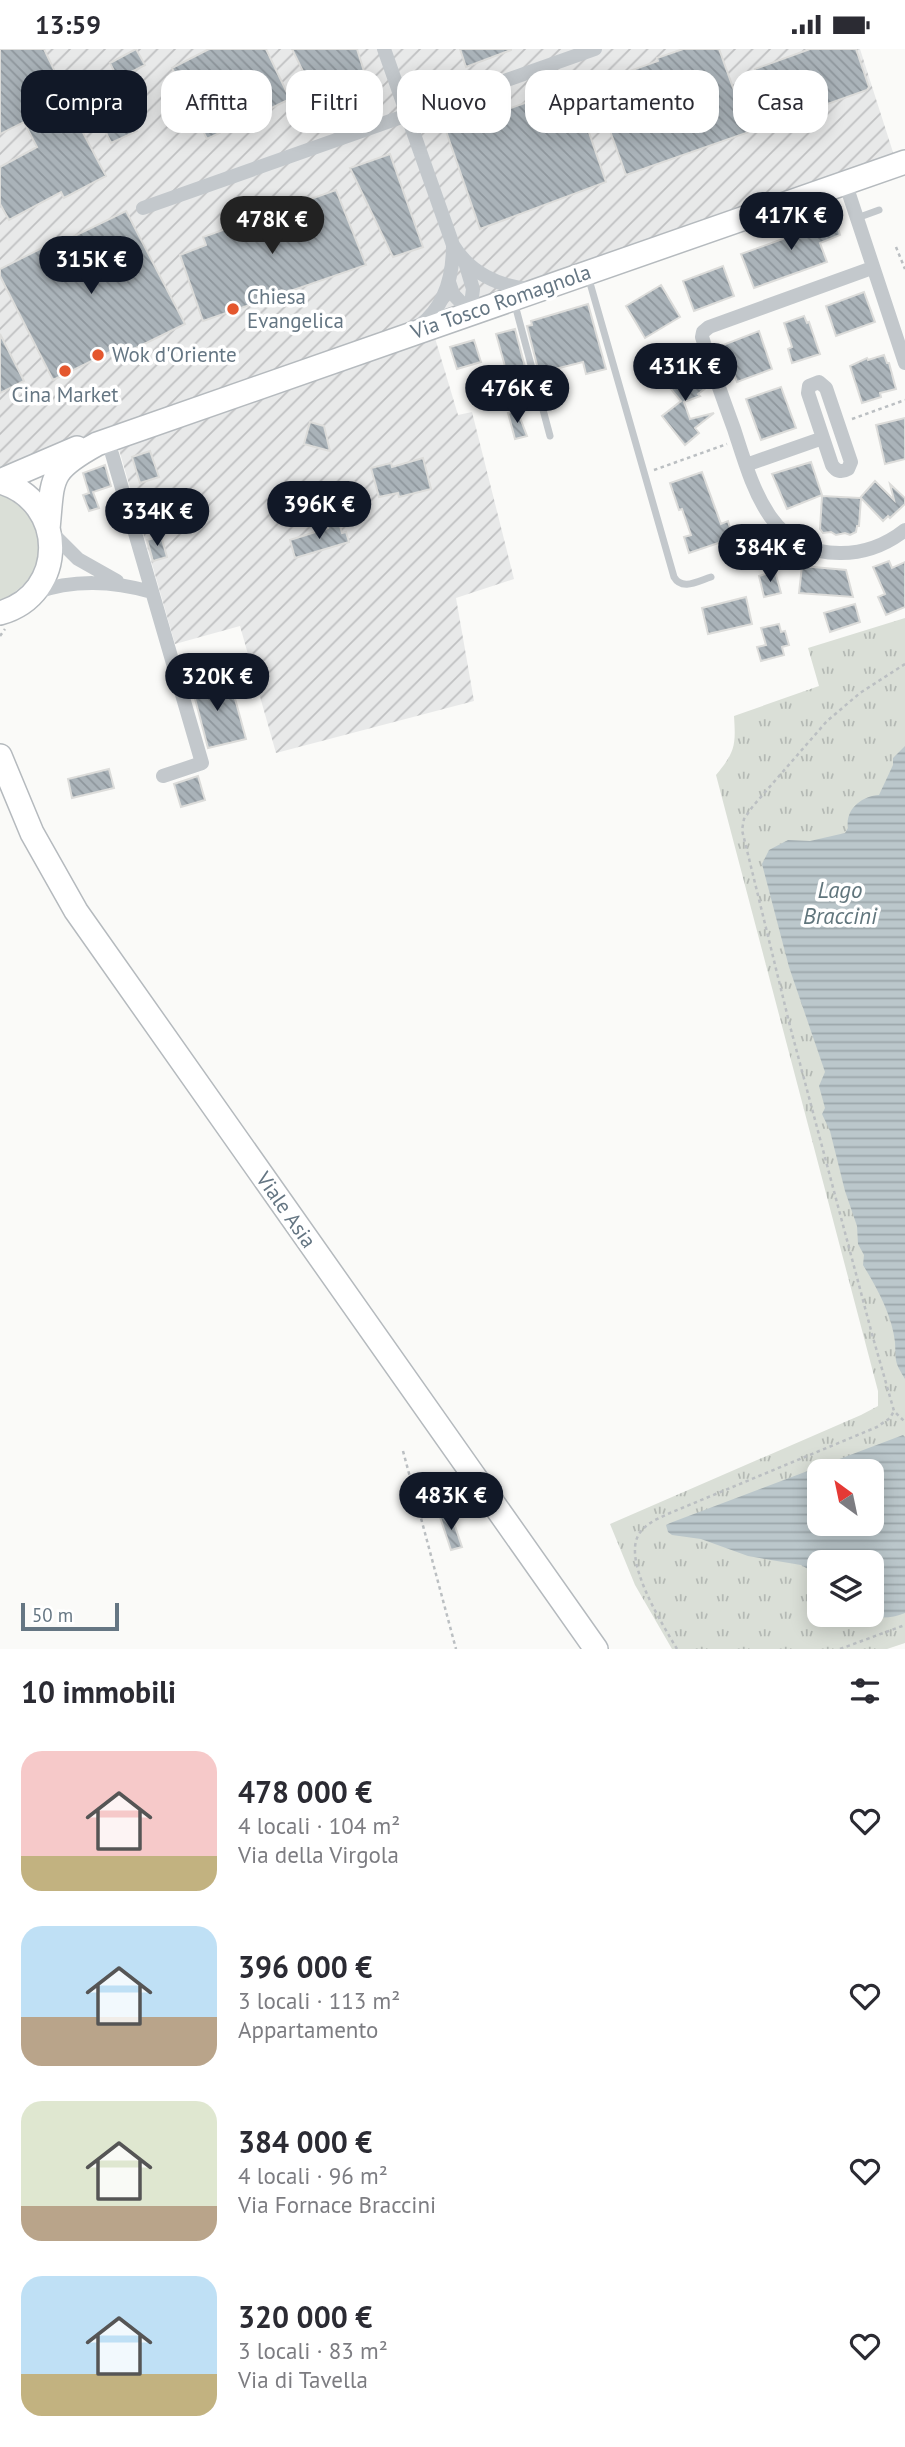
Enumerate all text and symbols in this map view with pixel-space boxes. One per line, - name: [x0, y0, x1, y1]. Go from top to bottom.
- text: 13:59: [35, 8, 101, 41]
- chip: Compra: [21, 70, 147, 133]
- chip: Affitta: [161, 70, 272, 133]
- chip: Filtri: [286, 70, 383, 133]
- chip: Nuovo: [397, 70, 511, 133]
- chip: Appartamento: [525, 70, 719, 133]
- chip: Casa: [733, 70, 828, 133]
- pin: 417K €: [734, 193, 848, 252]
- pin: 478K €: [215, 197, 329, 256]
- text: 417K €: [755, 200, 827, 229]
- text: 478K €: [236, 204, 308, 233]
- pin: 315K €: [34, 237, 148, 296]
- text: 315K €: [55, 244, 127, 273]
- street label: Via Tosco Romagnola: [406, 258, 594, 345]
- place label: Chiesa Evangelica: [247, 283, 344, 334]
- marker: Chiesa Evangelica: [225, 301, 241, 317]
- place label: Wok d'Oriente: [112, 341, 237, 368]
- pin: 431K €: [628, 343, 742, 403]
- marker: Wok d'Oriente: [90, 347, 106, 363]
- text: 431K €: [649, 351, 721, 380]
- marker: Cina Market: [57, 363, 73, 379]
- pin: 476K €: [460, 365, 574, 425]
- text: 476K €: [481, 373, 553, 402]
- place label: Cina Market: [12, 381, 118, 408]
- pin: 396K €: [262, 482, 376, 541]
- pin: 334K €: [100, 489, 214, 548]
- text: 396K €: [283, 489, 355, 518]
- text: 334K €: [121, 496, 193, 525]
- pin: 384K €: [713, 525, 827, 584]
- text: 384K €: [734, 532, 806, 561]
- pin: 320K €: [160, 653, 274, 713]
- text: 320K €: [181, 661, 253, 690]
- water label: Lago Braccini: [803, 875, 878, 930]
- street label: Viale Asia: [250, 1166, 322, 1253]
- north arrow: [807, 1459, 884, 1537]
- map controls: [807, 1459, 884, 1627]
- pin: 483K €: [394, 1473, 508, 1532]
- text: 483K €: [415, 1480, 487, 1509]
- button: layers: [807, 1550, 884, 1627]
- scale bar: [21, 1600, 119, 1632]
- text: 50 m: [32, 1603, 73, 1627]
- text: 10 immobili: [21, 1672, 176, 1711]
- icon: filters: [846, 1672, 884, 1710]
- text: 478 000 €: [238, 1772, 372, 1811]
- icon: home: [77, 1779, 161, 1863]
- icon: heart: [846, 1802, 884, 1840]
- text: 4 locali · 104 m²: [238, 1811, 400, 1840]
- text: Via della Virgola: [238, 1840, 399, 1869]
- text: 396 000 €: [238, 1947, 372, 1986]
- icon: home: [77, 1954, 161, 2038]
- icon: heart: [846, 1977, 884, 2015]
- text: 3 locali · 113 m²: [238, 1986, 400, 2015]
- text: Appartamento: [238, 2015, 378, 2044]
- text: 384 000 €: [238, 2122, 372, 2161]
- icon: home: [77, 2129, 161, 2213]
- icon: heart: [846, 2152, 884, 2190]
- text: 4 locali · 96 m²: [238, 2161, 388, 2190]
- text: Via Fornace Braccini: [238, 2190, 436, 2219]
- text: 320 000 €: [238, 2297, 372, 2336]
- icon: home: [77, 2304, 161, 2388]
- icon: heart: [846, 2327, 884, 2365]
- text: 3 locali · 83 m²: [238, 2336, 388, 2365]
- text: Via di Tavella: [238, 2365, 368, 2394]

